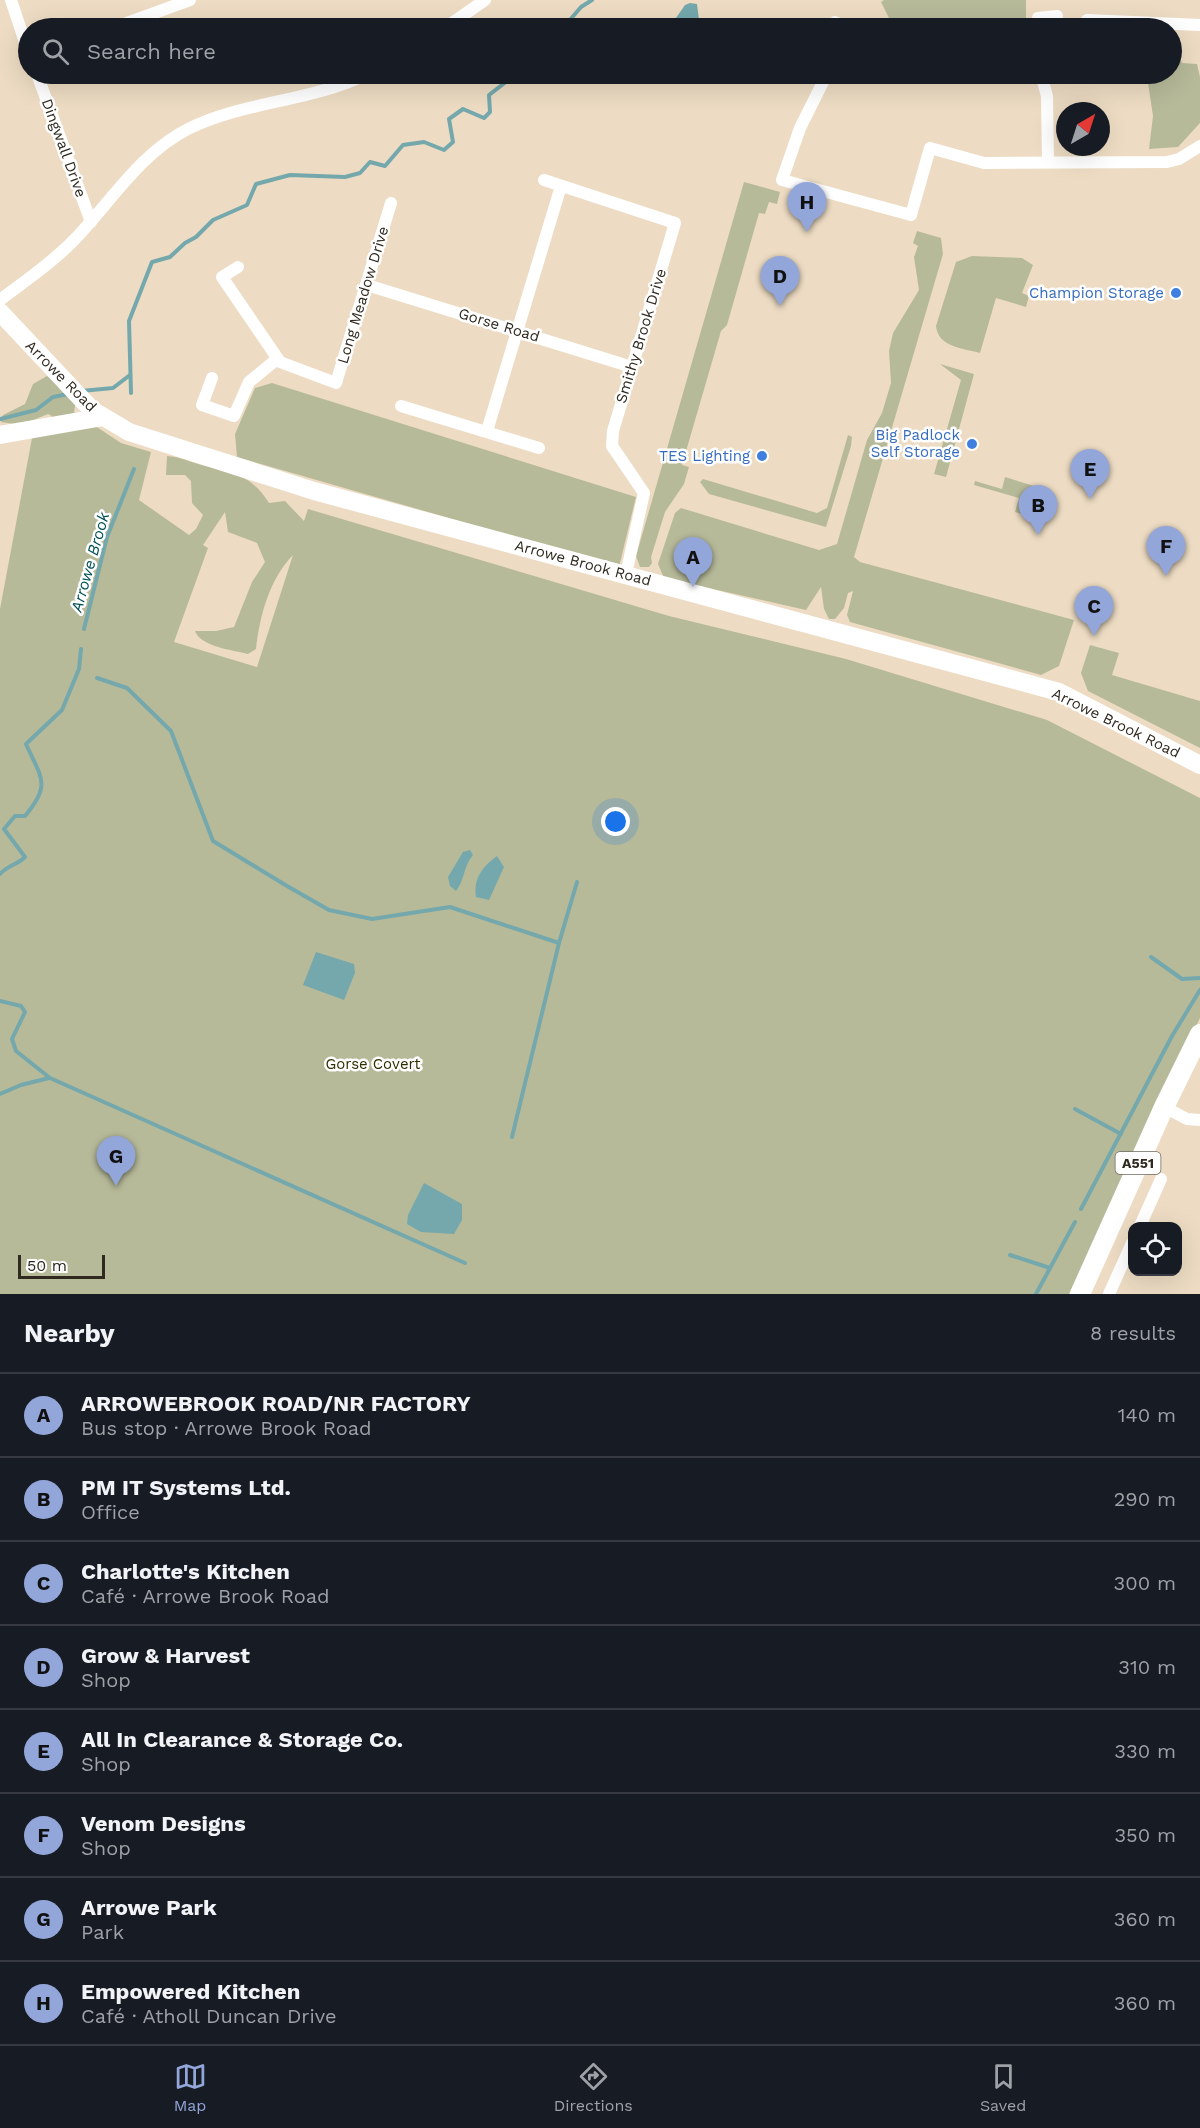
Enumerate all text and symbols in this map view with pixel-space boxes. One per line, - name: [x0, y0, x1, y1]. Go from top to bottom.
- search box: [18, 18, 1182, 84]
- icon: search: [39, 35, 72, 68]
- text: Search here: [87, 39, 216, 64]
- street label: Dingwall Drive: [38, 96, 90, 200]
- north arrow: [1056, 102, 1110, 156]
- pin: H: [788, 182, 826, 232]
- street label: Long Meadow Drive: [334, 224, 392, 366]
- pin: D: [760, 256, 800, 306]
- street label: Smithy Brook Drive: [612, 266, 670, 406]
- place label: Champion Storage: [1029, 284, 1164, 302]
- marker: Champion Storage: [1169, 286, 1183, 300]
- street label: Gorse Road: [456, 304, 542, 346]
- street label: Arrowe Road: [22, 337, 100, 415]
- place label: Big Padlock Self Storage: [871, 426, 960, 461]
- marker: Big Padlock Self Storage: [965, 437, 979, 451]
- place label: TES Lighting: [659, 447, 750, 465]
- marker: TES Lighting: [755, 449, 769, 463]
- pin: E: [1070, 450, 1110, 499]
- pin: B: [1018, 486, 1058, 535]
- water label: Arrowe Brook: [66, 509, 114, 615]
- pin: F: [1146, 526, 1186, 576]
- street label: Arrowe Brook Road: [513, 536, 653, 590]
- pin: A: [674, 538, 712, 587]
- pin: C: [1074, 586, 1114, 636]
- street label: Arrowe Brook Road: [1049, 684, 1183, 762]
- your location: [601, 807, 630, 836]
- park label: Gorse Covert: [325, 1055, 421, 1073]
- pin: G: [96, 1136, 136, 1186]
- road number: A551: [1116, 1152, 1160, 1174]
- map controls: [1128, 1222, 1182, 1276]
- button: locate: [1128, 1222, 1182, 1276]
- scale bar: [18, 1252, 105, 1280]
- text: 50 m: [27, 1256, 67, 1275]
- text: Nearby: [24, 1318, 115, 1348]
- text: 8 results: [1090, 1321, 1176, 1345]
- text: ARROWEBROOK ROAD/NR FACTORY: [81, 1391, 471, 1416]
- text: A: [37, 1403, 50, 1427]
- text: 140 m: [1118, 1403, 1176, 1427]
- text: Bus stop · Arrowe Brook Road: [81, 1416, 372, 1440]
- text: PM IT Systems Ltd.: [81, 1475, 291, 1500]
- text: B: [37, 1487, 50, 1511]
- text: 290 m: [1114, 1487, 1176, 1511]
- text: Office: [81, 1500, 140, 1524]
- text: Charlotte's Kitchen: [81, 1559, 290, 1584]
- text: C: [37, 1571, 50, 1595]
- text: 300 m: [1114, 1571, 1176, 1595]
- text: Café · Arrowe Brook Road: [81, 1584, 330, 1608]
- text: Grow & Harvest: [81, 1643, 250, 1668]
- text: D: [36, 1655, 51, 1679]
- text: 310 m: [1118, 1655, 1176, 1679]
- text: Shop: [81, 1668, 131, 1692]
- text: All In Clearance & Storage Co.: [81, 1727, 403, 1752]
- text: E: [37, 1739, 50, 1763]
- text: 330 m: [1114, 1739, 1176, 1763]
- text: Shop: [81, 1752, 131, 1776]
- text: Venom Designs: [81, 1811, 246, 1836]
- text: F: [37, 1823, 50, 1847]
- text: 350 m: [1114, 1823, 1176, 1847]
- text: Shop: [81, 1836, 131, 1860]
- text: Arrowe Park: [81, 1895, 217, 1920]
- text: G: [36, 1907, 51, 1931]
- text: 360 m: [1114, 1907, 1176, 1931]
- text: Park: [81, 1920, 124, 1944]
- text: Empowered Kitchen: [81, 1979, 300, 2004]
- text: H: [36, 1991, 51, 2015]
- text: 360 m: [1114, 1991, 1176, 2015]
- text: Café · Atholl Duncan Drive: [81, 2004, 337, 2028]
- tab: Map: [174, 2060, 207, 2115]
- tab: Directions: [554, 2060, 633, 2115]
- tab: Saved: [980, 2060, 1026, 2115]

